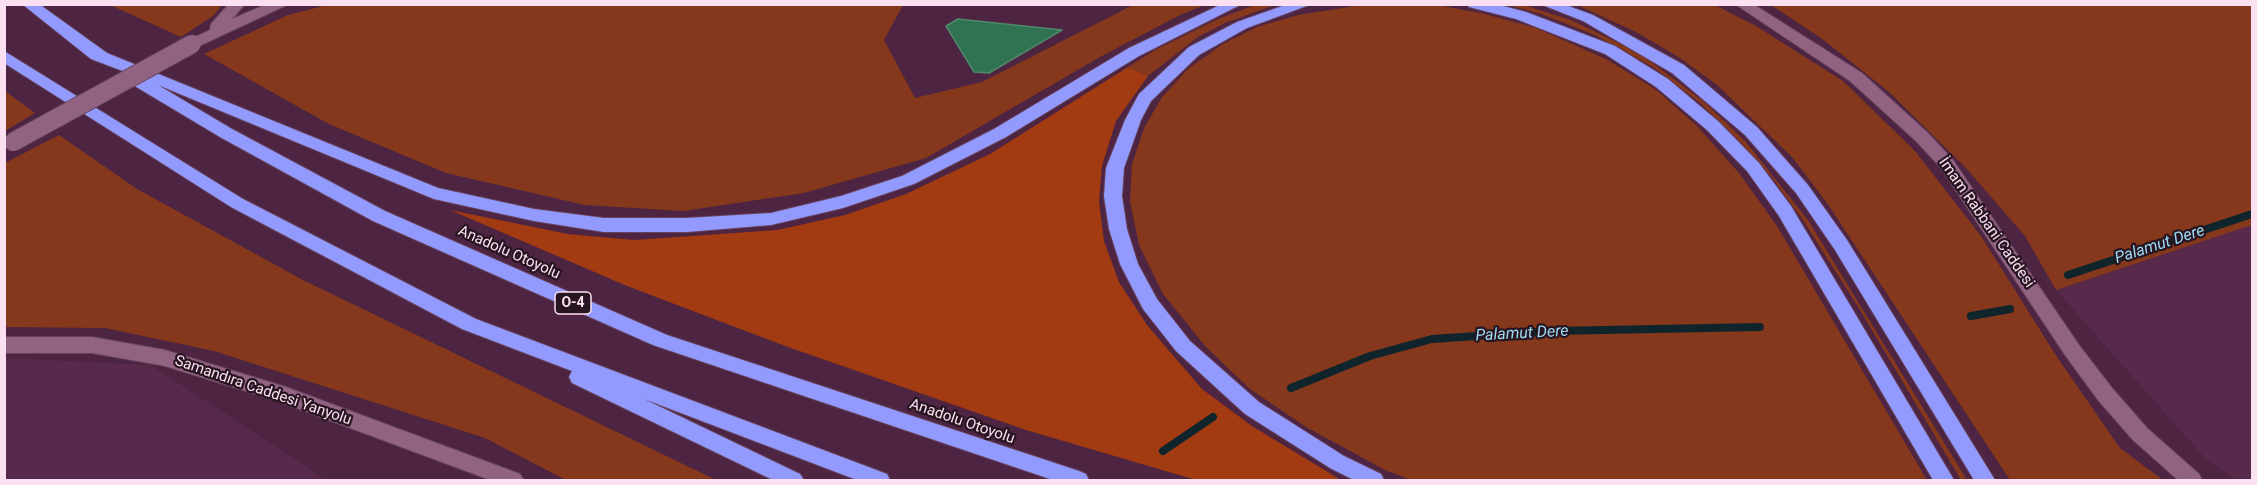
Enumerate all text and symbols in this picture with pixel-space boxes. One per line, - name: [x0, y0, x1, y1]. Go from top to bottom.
- street label: İmam Rabbani Caddesi: [1934, 155, 2038, 291]
- water label: Palamut Dere: [2113, 221, 2207, 269]
- street label: Anadolu Otoyolu: [455, 222, 563, 284]
- road number: O-4: [555, 292, 591, 314]
- water label: Palamut Dere: [1475, 322, 1569, 346]
- street label: Samandıra Caddesi Yanyolu: [172, 352, 354, 430]
- street label: Anadolu Otoyolu: [907, 396, 1017, 448]

